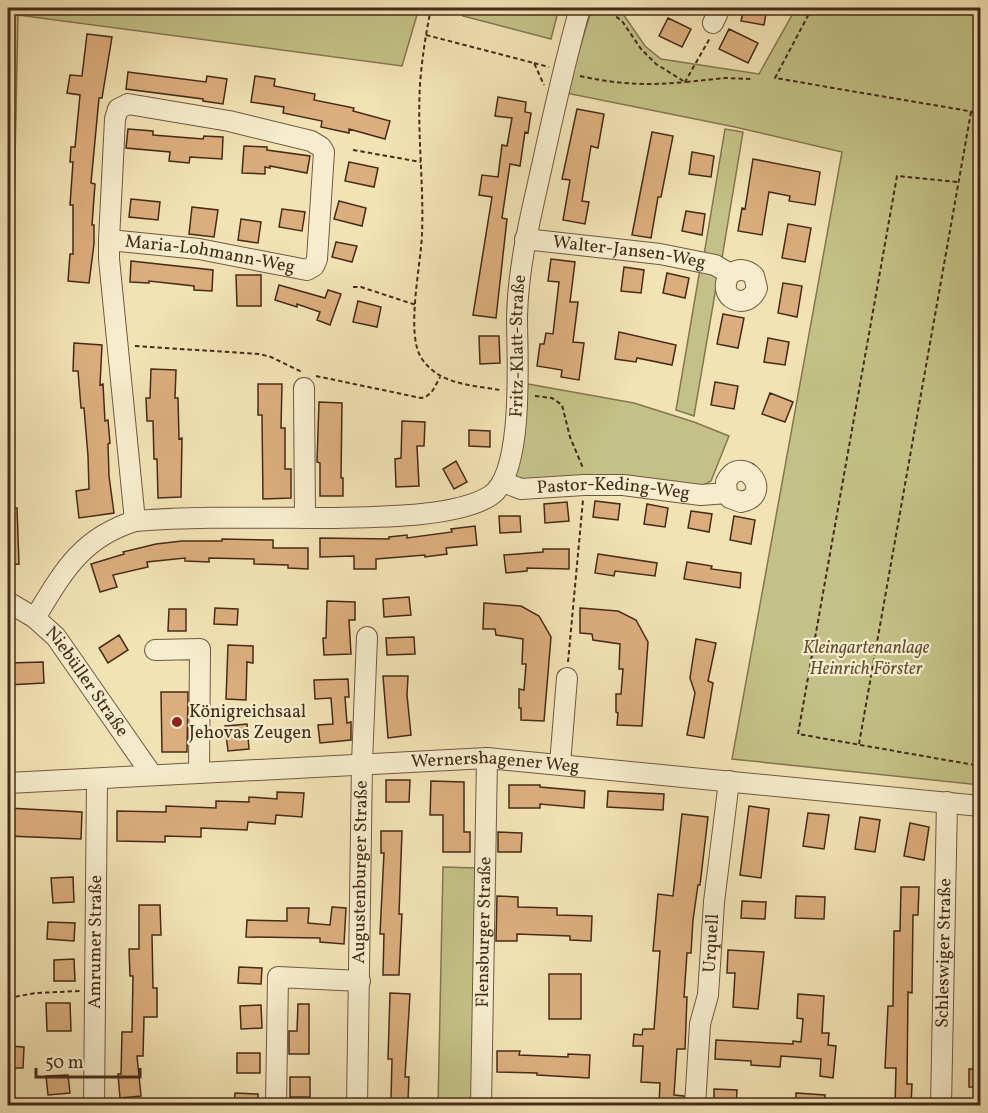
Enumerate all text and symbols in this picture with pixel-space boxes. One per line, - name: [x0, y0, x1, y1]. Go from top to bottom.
- street label: Maria-Lohmann-Weg: [124, 229, 297, 280]
- street label: Walter-Jansen-Weg: [551, 230, 708, 275]
- street label: Fritz-Klatt-Straße: [504, 273, 533, 418]
- street label: Pastor-Keding-Weg: [536, 472, 691, 506]
- street label: Niebüller Straße: [40, 621, 134, 742]
- park label: Kleingartenanlage Heinrich Förster: [803, 636, 930, 682]
- place label: Königreichsaal Jehovas Zeugen: [189, 700, 312, 746]
- marker: Königreichsaal Jehovas Zeugen: [170, 715, 184, 729]
- street label: Wernershagener Weg: [410, 745, 581, 779]
- street label: Augustenburger Straße: [347, 780, 374, 964]
- street label: Flensburger Straße: [470, 856, 498, 1008]
- street label: Amrumer Straße: [82, 875, 109, 1009]
- street label: Schleswiger Straße: [930, 878, 958, 1028]
- street label: Urquell: [697, 913, 726, 974]
- scale bar: [36, 1041, 140, 1079]
- text: 50 m: [45, 1051, 84, 1076]

